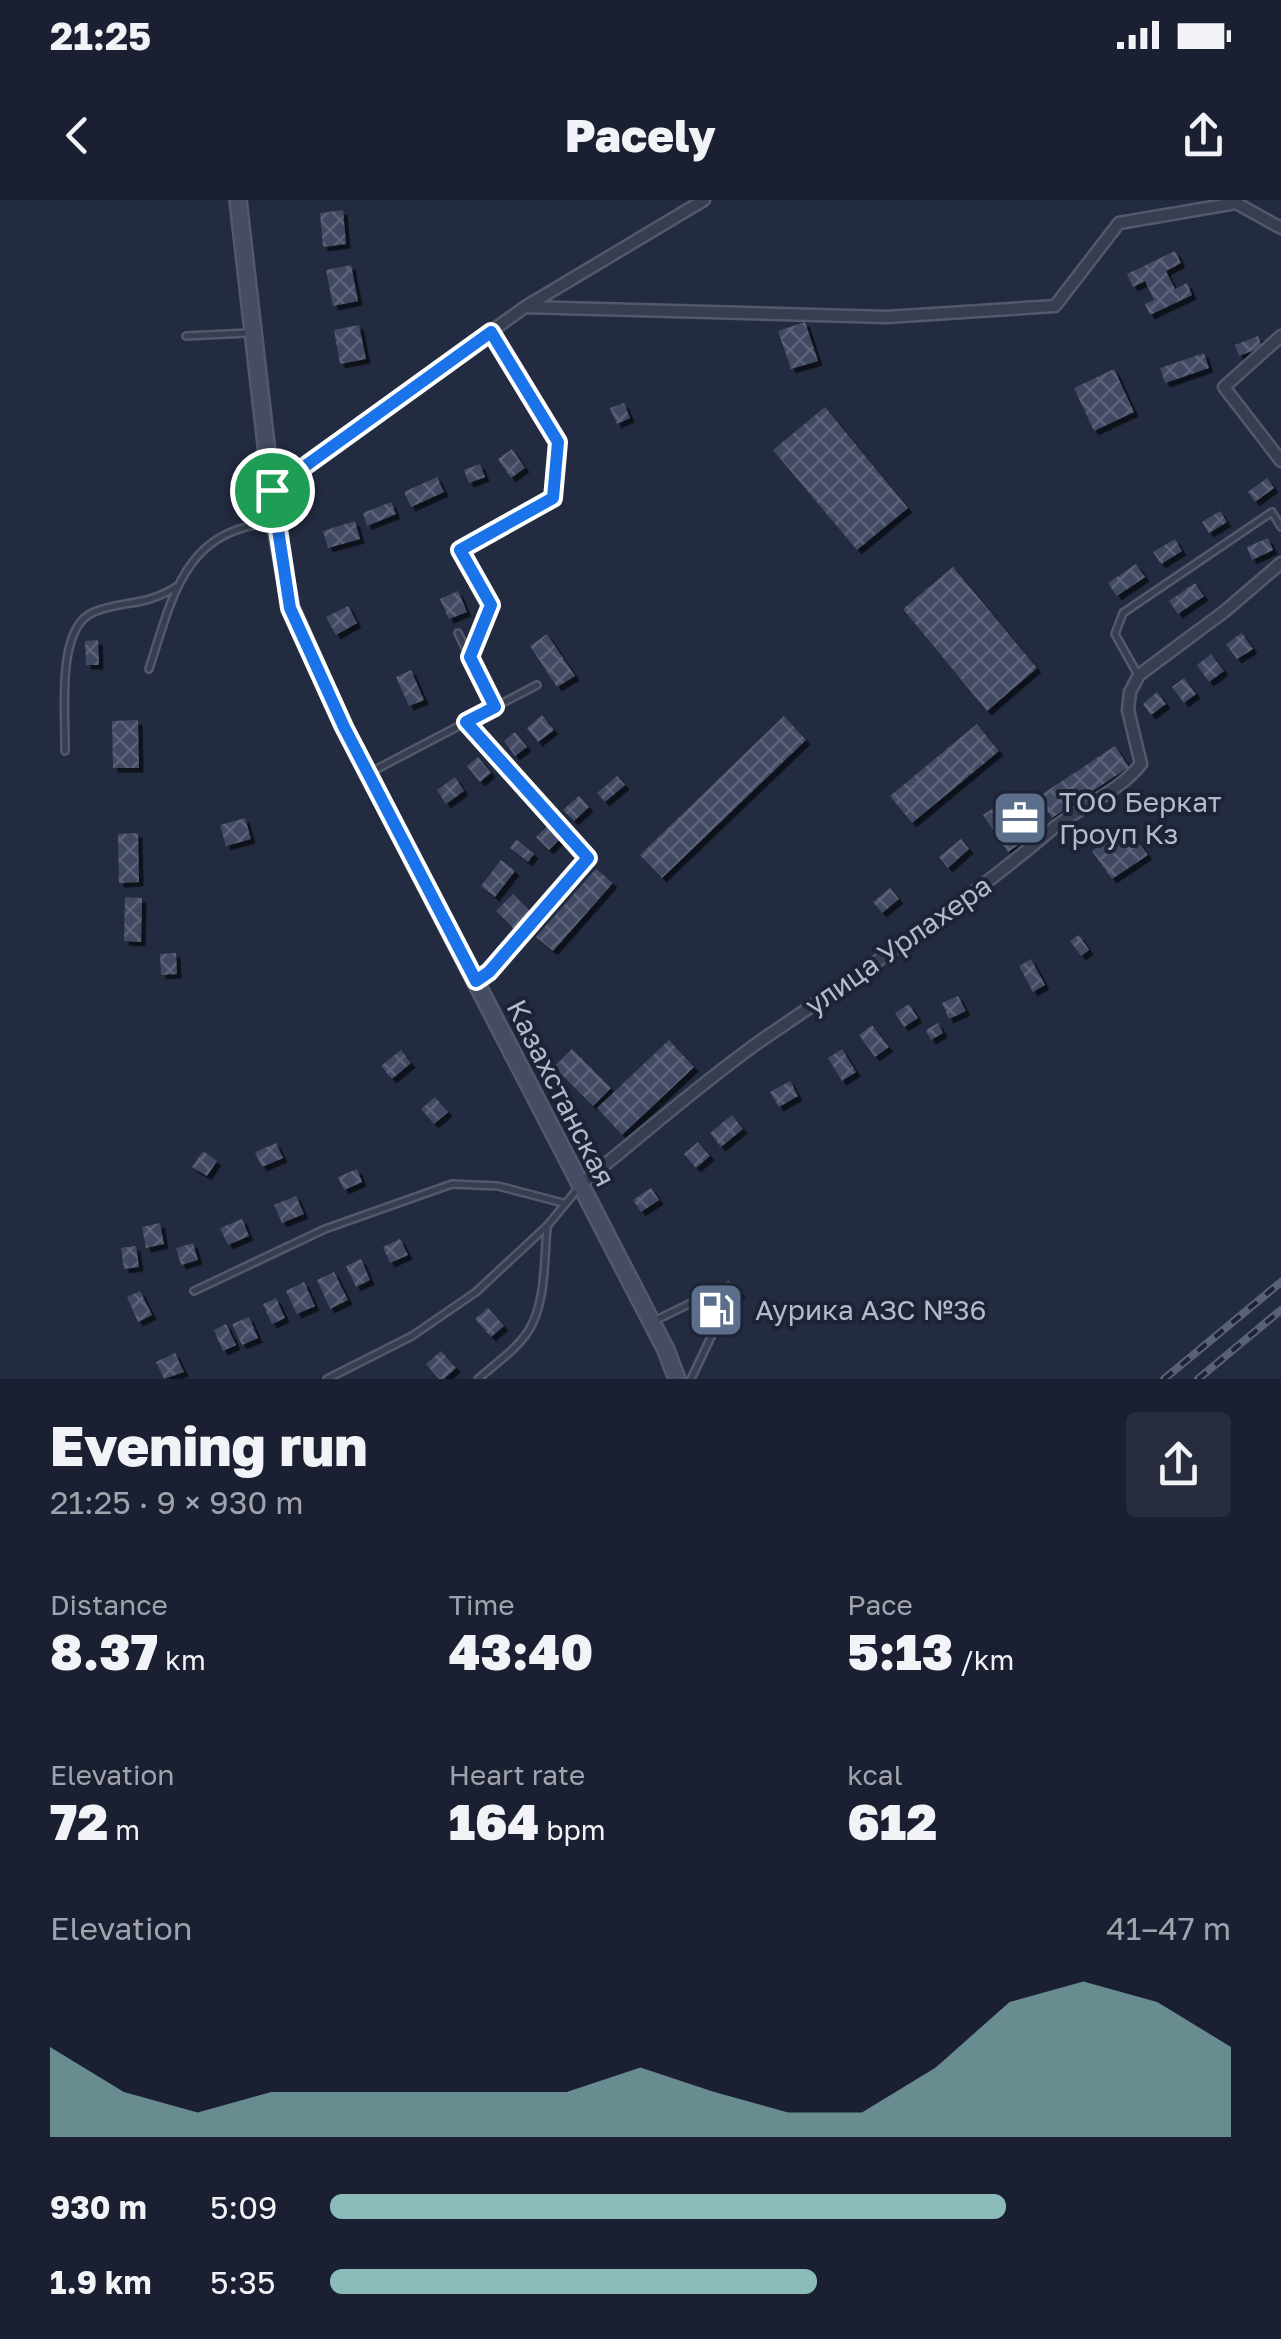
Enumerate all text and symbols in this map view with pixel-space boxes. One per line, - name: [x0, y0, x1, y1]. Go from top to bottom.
- text: 21:25: [50, 13, 151, 58]
- icon: back: [50, 108, 105, 163]
- text: Pacely: [565, 108, 716, 162]
- icon: share: [1176, 108, 1231, 163]
- pin: [230, 448, 315, 533]
- icon: arrive: [245, 463, 300, 518]
- place label: ТОО Беркат Гроуп Кз: [1059, 785, 1222, 850]
- office icon: ТОО Беркат Гроуп Кз: [990, 788, 1050, 848]
- street label: улица Урлахера: [798, 868, 997, 1021]
- street label: Казахстанская: [500, 994, 623, 1191]
- fuel station icon: Аурика АЗС №36: [686, 1280, 746, 1340]
- place label: Аурика АЗС №36: [755, 1293, 987, 1326]
- text: Evening run: [50, 1412, 368, 1478]
- button: share: [1126, 1412, 1231, 1517]
- text: 21:25 · 9 × 930 m: [50, 1483, 304, 1521]
- text: Distance: [50, 1588, 168, 1621]
- text: Time: [449, 1588, 515, 1621]
- text: Pace: [847, 1588, 913, 1621]
- text: 8.37: [50, 1621, 158, 1681]
- text: 43:40: [449, 1621, 593, 1681]
- text: 5:13: [847, 1621, 953, 1681]
- text: km: [158, 1643, 206, 1676]
- text: /km: [953, 1643, 1014, 1676]
- text: Elevation: [50, 1758, 175, 1791]
- text: Heart rate: [449, 1758, 585, 1791]
- text: kcal: [847, 1758, 903, 1791]
- text: 72: [50, 1791, 108, 1851]
- text: 164: [449, 1791, 539, 1851]
- text: 612: [847, 1791, 937, 1851]
- text: m: [108, 1813, 140, 1846]
- text: bpm: [539, 1813, 606, 1846]
- text: Elevation: [50, 1909, 192, 1947]
- text: 41–47 m: [1106, 1909, 1231, 1947]
- text: 930 m: [50, 2188, 147, 2226]
- text: 5:09: [210, 2188, 277, 2226]
- text: 1.9 km: [50, 2263, 152, 2301]
- text: 5:35: [210, 2263, 275, 2301]

